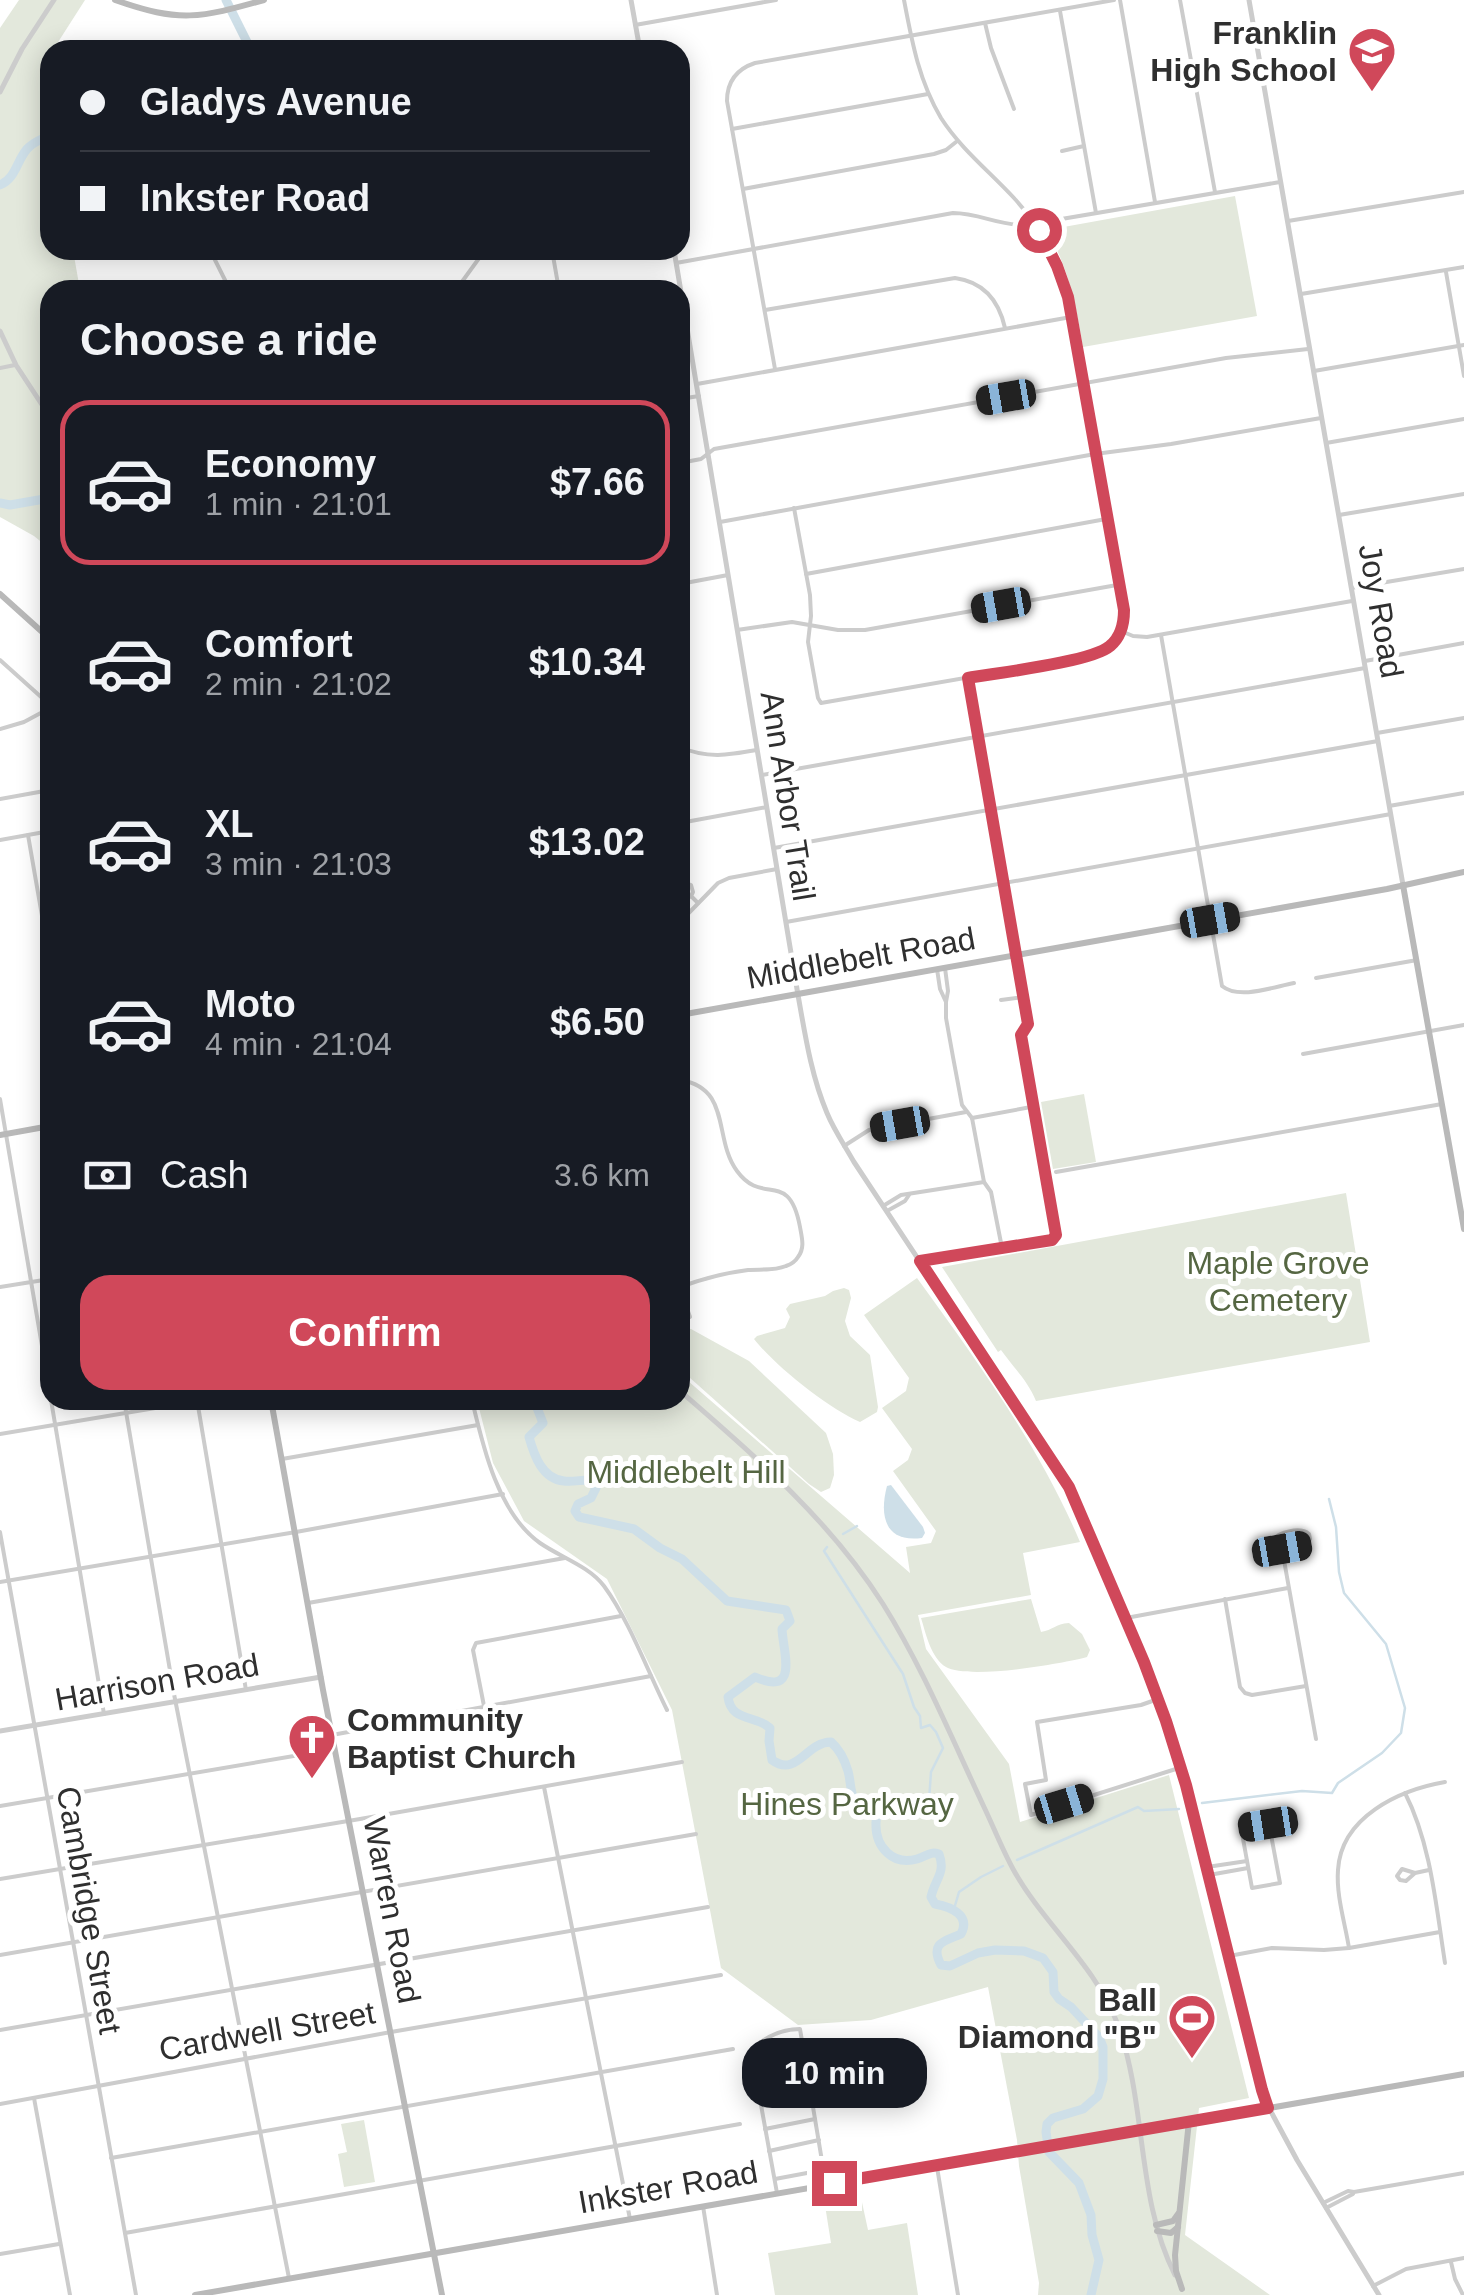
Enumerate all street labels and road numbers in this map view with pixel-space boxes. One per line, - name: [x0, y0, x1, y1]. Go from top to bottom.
- street label: Joy Road: [1352, 541, 1410, 681]
- street label: Ann Arbor Trail: [754, 689, 822, 903]
- street label: Middlebelt Road: [744, 920, 978, 996]
- street label: Harrison Road: [52, 1646, 262, 1718]
- street label: Cambridge Street: [49, 1783, 129, 2037]
- street label: Warren Road: [356, 1814, 428, 2006]
- street label: Cardwell Street: [156, 1994, 378, 2068]
- street label: Inkster Road: [576, 2154, 760, 2220]

